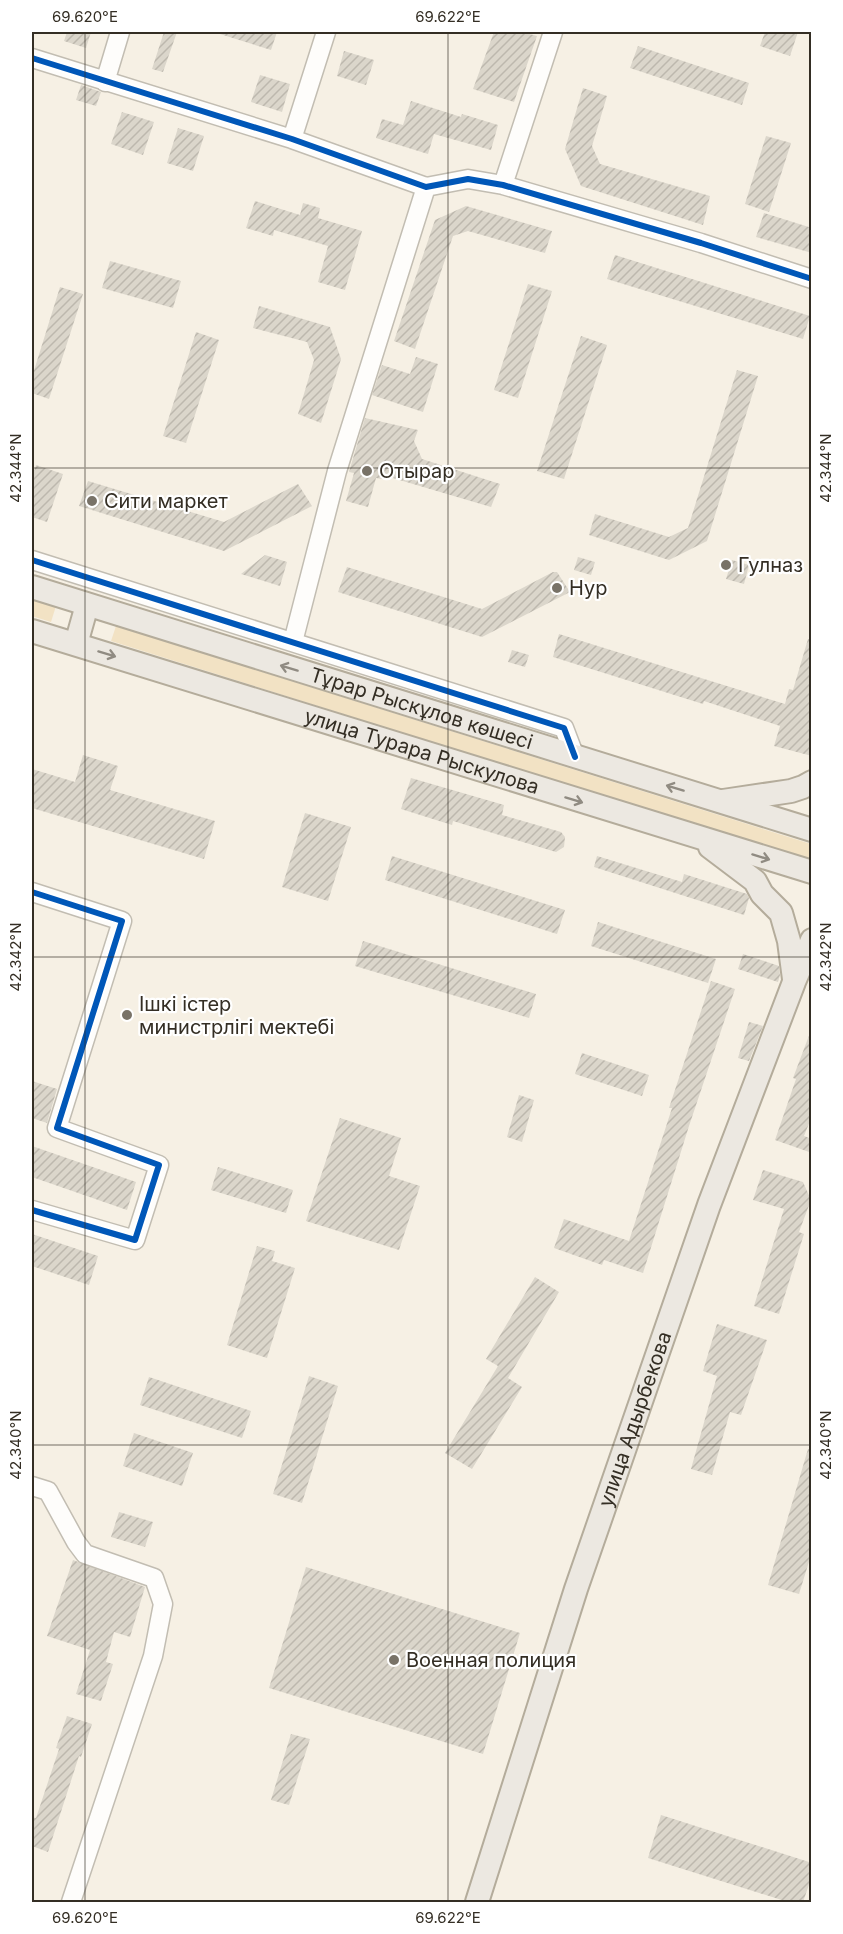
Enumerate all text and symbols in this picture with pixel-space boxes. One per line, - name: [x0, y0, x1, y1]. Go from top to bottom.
- text: 69.620°E: [52, 7, 118, 26]
- text: 69.622°E: [415, 7, 481, 26]
- text: 42.344°N: [6, 433, 25, 503]
- text: 42.344°N: [816, 433, 835, 503]
- place label: Отырар: [379, 459, 455, 483]
- marker: Отырар: [360, 464, 374, 478]
- place label: Сити маркет: [104, 489, 228, 513]
- marker: Сити маркет: [85, 494, 99, 508]
- place label: Гулназ: [738, 553, 803, 577]
- marker: Гулназ: [719, 558, 733, 572]
- place label: Нур: [569, 576, 607, 600]
- marker: Нур: [550, 581, 564, 595]
- one-way arrow: [97, 649, 116, 660]
- one-way arrow: [280, 661, 299, 672]
- street label: Тұрар Рыскұлов көшесі: [307, 662, 536, 754]
- street label: улица Турара Рыскулова: [301, 704, 542, 799]
- one-way arrow: [666, 782, 685, 793]
- one-way arrow: [564, 795, 583, 806]
- one-way arrow: [751, 852, 770, 863]
- text: 42.342°N: [6, 923, 25, 992]
- text: 42.342°N: [816, 923, 835, 992]
- place label: Ішкі істер министрлігі мектебі: [139, 992, 334, 1039]
- marker: Ішкі істер министрлігі мектебі: [120, 1008, 134, 1022]
- street label: улица Адырбекова: [593, 1328, 676, 1510]
- text: 42.340°N: [6, 1410, 25, 1480]
- text: 42.340°N: [816, 1410, 835, 1480]
- place label: Военная полиция: [406, 1648, 576, 1672]
- marker: Военная полиция: [387, 1653, 401, 1667]
- text: 69.620°E: [52, 1908, 118, 1927]
- text: 69.622°E: [415, 1908, 481, 1927]

